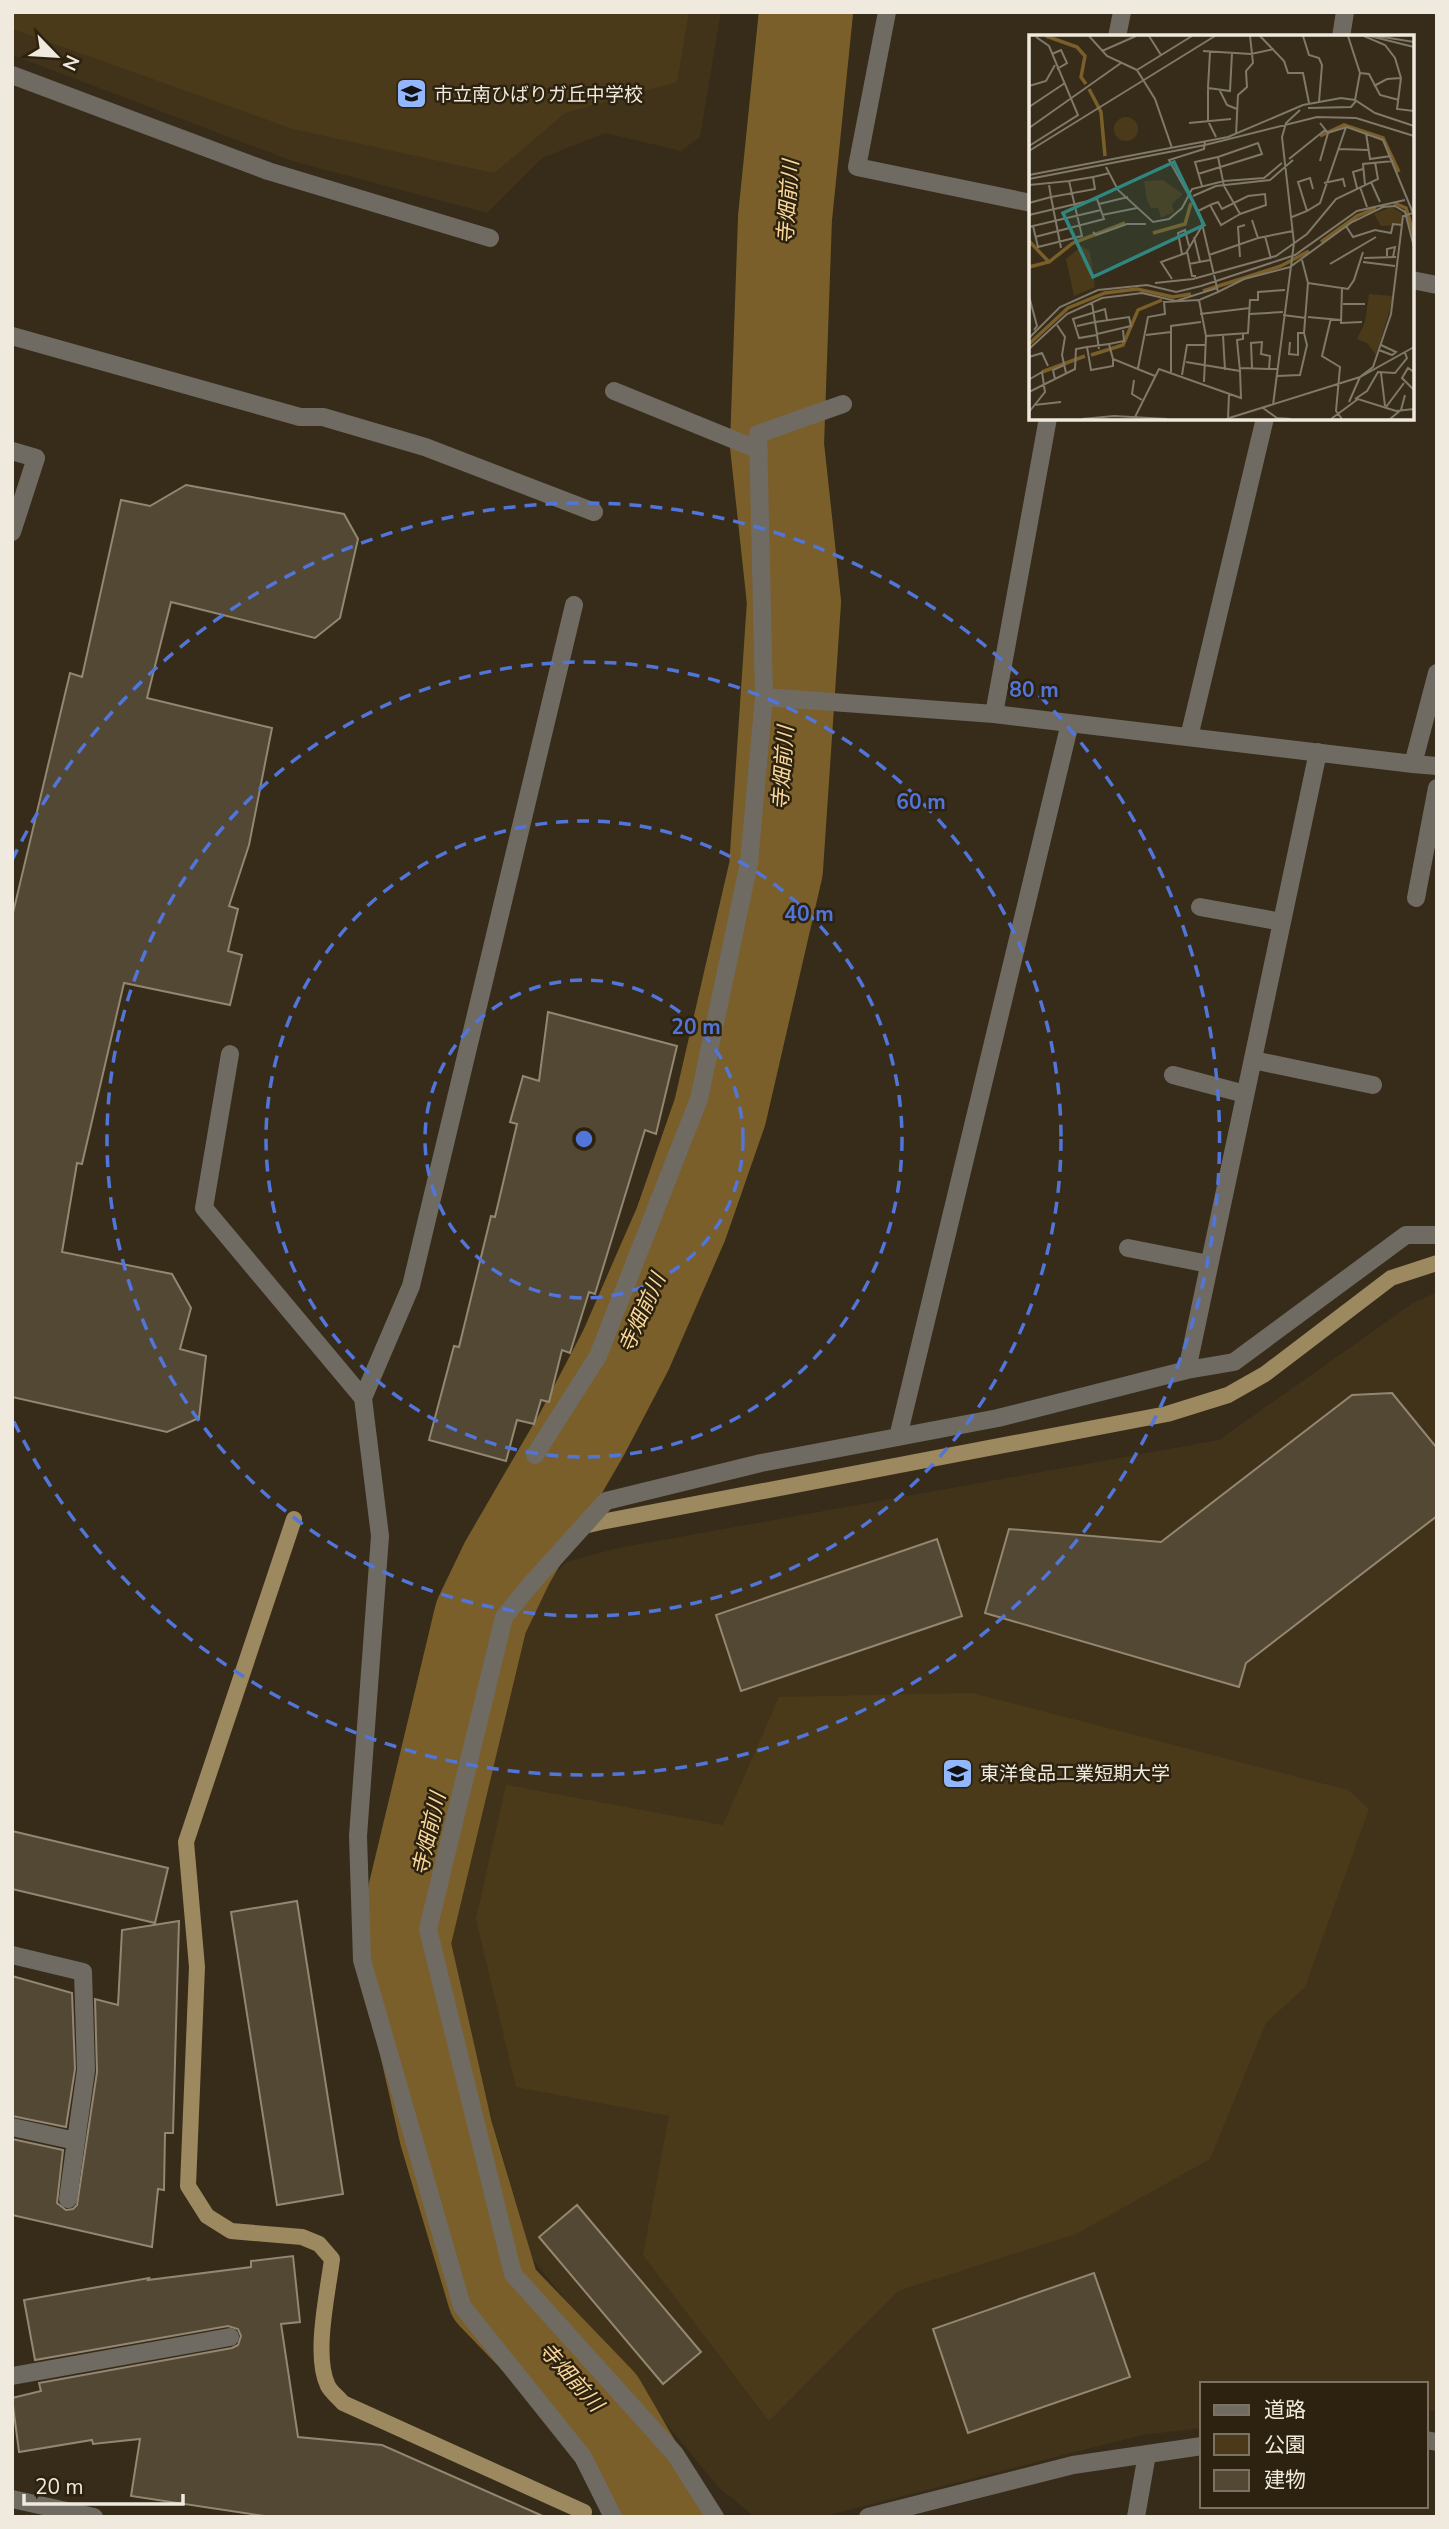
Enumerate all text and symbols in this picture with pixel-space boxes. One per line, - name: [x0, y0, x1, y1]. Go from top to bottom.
- north arrow: [21, 21, 91, 91]
- inset map: [1029, 35, 1414, 420]
- text: N: [56, 51, 85, 75]
- school or university icon: 市立南ひばりガ丘中学校: [394, 77, 428, 111]
- place label: 市立南ひばりガ丘中学校: [434, 82, 643, 108]
- water label: 寺畑前川: [771, 157, 805, 245]
- text: 80 m: [1009, 676, 1059, 704]
- water label: 寺畑前川: [766, 723, 800, 811]
- text: 60 m: [896, 788, 946, 816]
- text: 40 m: [784, 900, 834, 928]
- text: 20 m: [671, 1013, 721, 1041]
- centre of rings: [572, 1127, 596, 1151]
- water label: 寺畑前川: [612, 1267, 673, 1357]
- school or university icon: 東洋食品工業短期大学: [940, 1756, 974, 1790]
- place label: 東洋食品工業短期大学: [980, 1761, 1170, 1787]
- water label: 寺畑前川: [406, 1788, 453, 1878]
- water label: 寺畑前川: [532, 2336, 611, 2419]
- legend: [1200, 2382, 1428, 2508]
- text: 道路: [1264, 2396, 1306, 2424]
- text: 公園: [1264, 2431, 1306, 2459]
- scale bar: [24, 2462, 184, 2506]
- text: 建物: [1264, 2466, 1306, 2494]
- text: 20 m: [35, 2473, 84, 2501]

